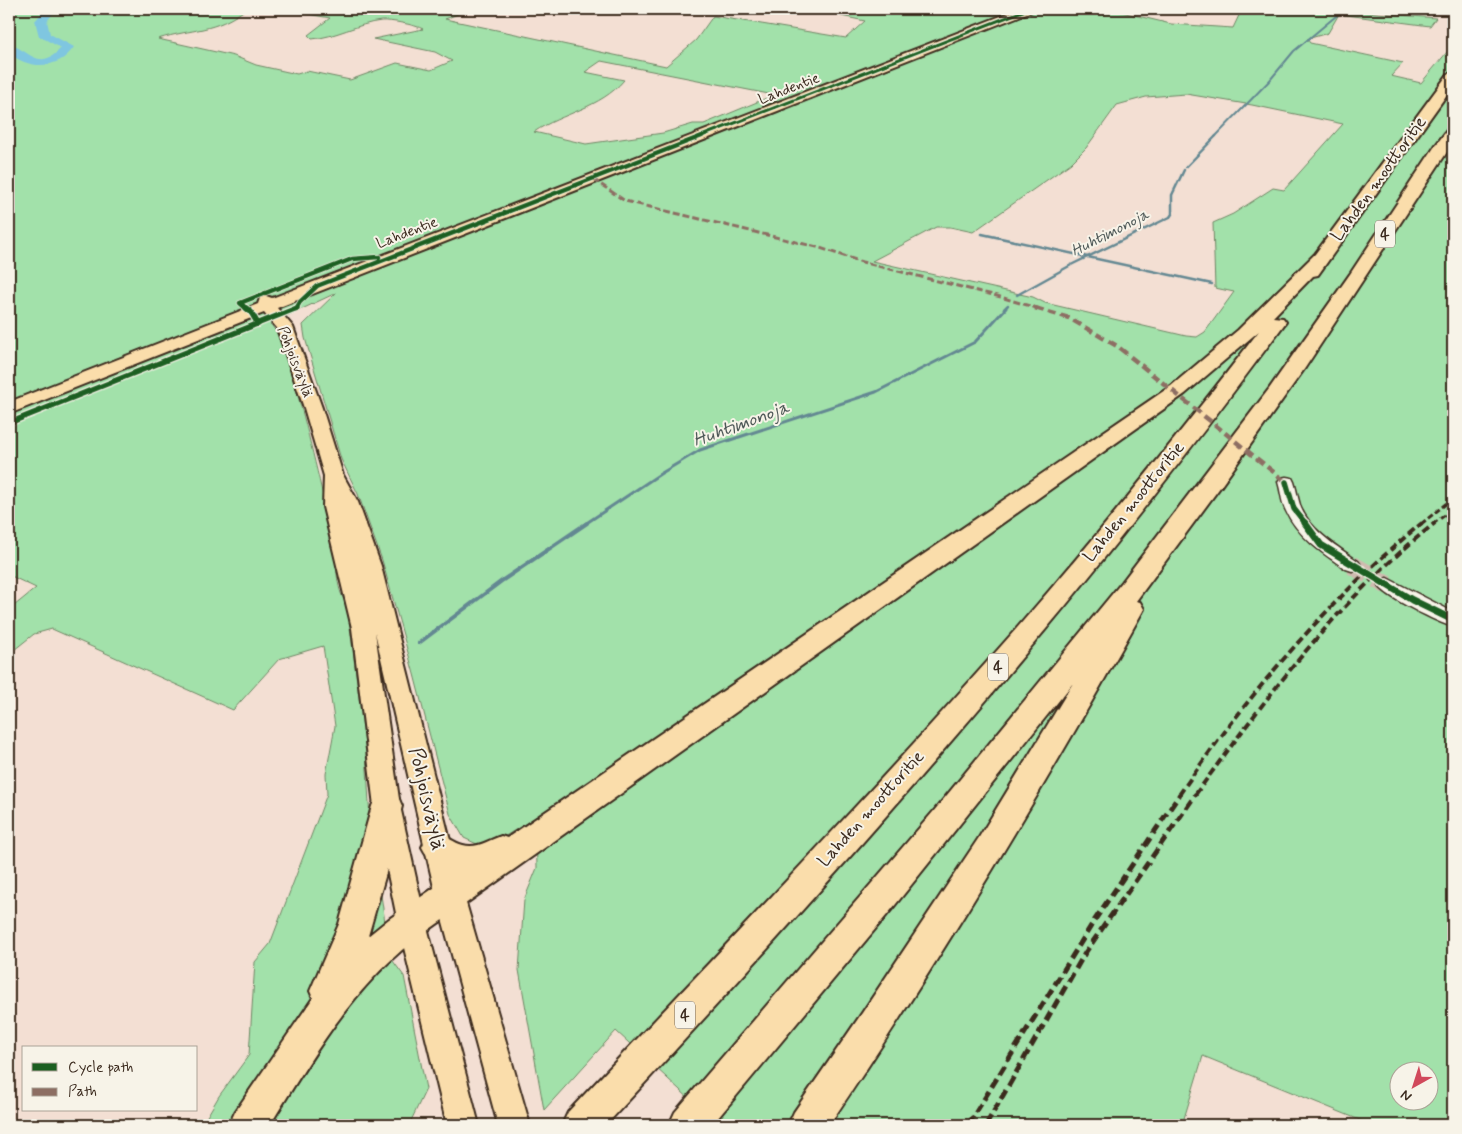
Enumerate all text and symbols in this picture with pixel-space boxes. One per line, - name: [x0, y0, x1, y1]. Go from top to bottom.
- street label: Lahdentie: [756, 68, 822, 110]
- street label: Lahden moottoritie: [1326, 112, 1433, 246]
- water label: Huhtimonoja: [1067, 204, 1154, 262]
- street label: Lahdentie: [374, 212, 440, 254]
- road number: 4: [1375, 220, 1395, 248]
- street label: Pohjoisväylä: [272, 323, 318, 401]
- water label: Huhtimonoja: [689, 395, 793, 453]
- street label: Lahden moottoritie: [1078, 436, 1190, 567]
- road number: 4: [988, 654, 1008, 680]
- street label: Pohjoisväylä: [402, 745, 452, 853]
- street label: Lahden moottoritie: [812, 746, 930, 872]
- road number: 4: [675, 1002, 695, 1028]
- legend: [22, 1046, 198, 1112]
- text: Cycle path: [68, 1058, 133, 1078]
- north arrow: [1390, 1062, 1440, 1112]
- text: Path: [68, 1082, 97, 1102]
- text: N: [1397, 1085, 1416, 1105]

